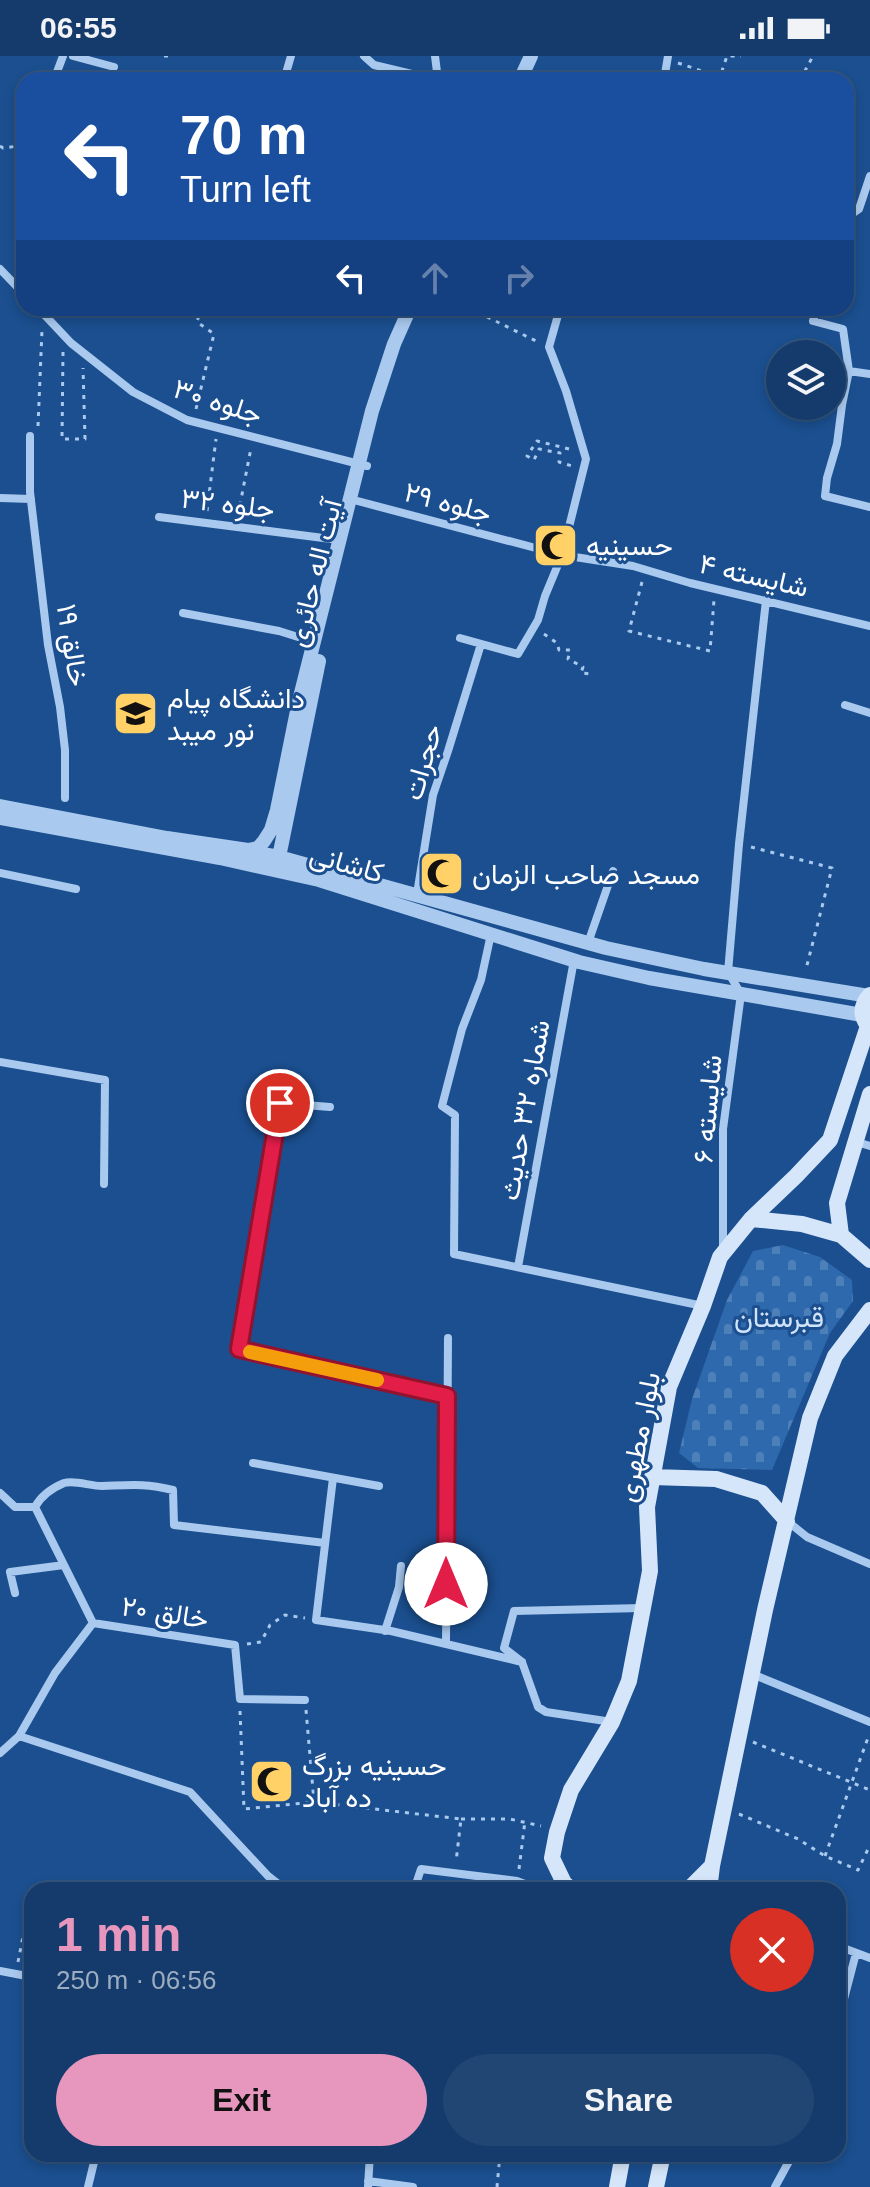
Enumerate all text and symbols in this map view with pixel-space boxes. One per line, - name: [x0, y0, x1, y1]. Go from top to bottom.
- text: 06:55: [40, 11, 117, 44]
- text: 70 m: [180, 103, 308, 166]
- icon: left: [48, 104, 152, 208]
- text: Turn left: [180, 169, 311, 210]
- icon: left: [329, 256, 373, 300]
- icon: ahead: [413, 256, 457, 300]
- icon: right: [497, 256, 541, 300]
- map controls: [766, 340, 846, 420]
- button: layers: [766, 340, 846, 420]
- street label: جلوه ۳۰: [169, 373, 266, 432]
- street label: جلوه ۲۹: [400, 476, 495, 531]
- street label: جلوه ۳۲: [179, 482, 277, 527]
- street label: آیت اله حائری: [281, 494, 350, 651]
- mosque icon: حسینیه: [531, 521, 579, 569]
- place label: حسینیه: [586, 530, 673, 561]
- street label: شایسته ۴: [696, 548, 811, 603]
- street label: خالق ۱۹: [50, 602, 94, 689]
- place label: دانشگاه پیام نور میبد: [167, 683, 305, 748]
- school or university icon: دانشگاه پیام نور میبد: [112, 690, 160, 738]
- street label: حجرات: [397, 721, 450, 804]
- street label: کاشانی: [306, 838, 387, 890]
- mosque icon: مسجد صاحب الزمان: [417, 850, 465, 898]
- place label: مسجد صاحب الزمان: [472, 859, 700, 892]
- street label: شماره ۳۲ حدیث: [493, 1017, 558, 1203]
- street label: شایسته ۶: [687, 1054, 728, 1164]
- pin: [246, 1069, 314, 1137]
- icon: arrive: [258, 1081, 302, 1125]
- park label: قبرستان: [734, 1302, 824, 1335]
- street label: بلوار مطهری: [611, 1369, 668, 1505]
- position arrow: [404, 1542, 488, 1626]
- street label: خالق ۲۰: [119, 1590, 211, 1636]
- place label: حسینیه بزرگ ده آباد: [302, 1750, 447, 1814]
- mosque icon: حسینیه بزرگ ده آباد: [247, 1757, 295, 1805]
- text: 1 min: [56, 1908, 181, 1961]
- button: close: [730, 1908, 814, 1992]
- text: 250 m · 06:56: [56, 1965, 216, 1995]
- button: Exit: [56, 2054, 427, 2146]
- button: Share: [443, 2054, 814, 2146]

